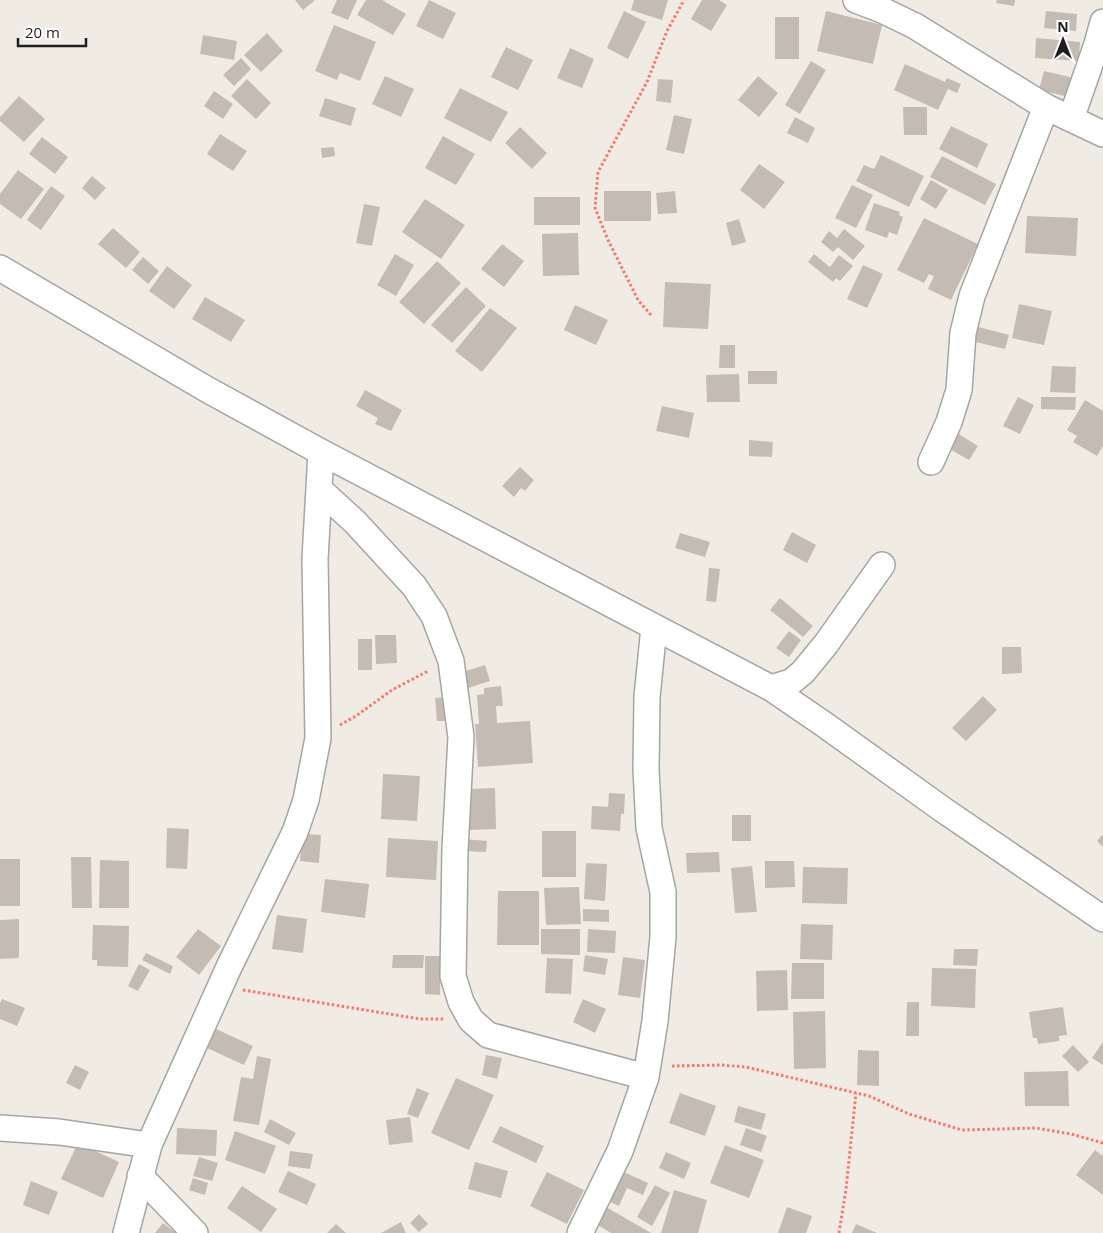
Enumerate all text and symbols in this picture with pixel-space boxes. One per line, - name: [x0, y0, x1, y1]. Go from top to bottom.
- scale bar: [18, 15, 85, 47]
- north arrow: [1038, 15, 1088, 65]
- text: N: [1057, 17, 1069, 36]
- text: 20 m: [25, 22, 60, 42]

